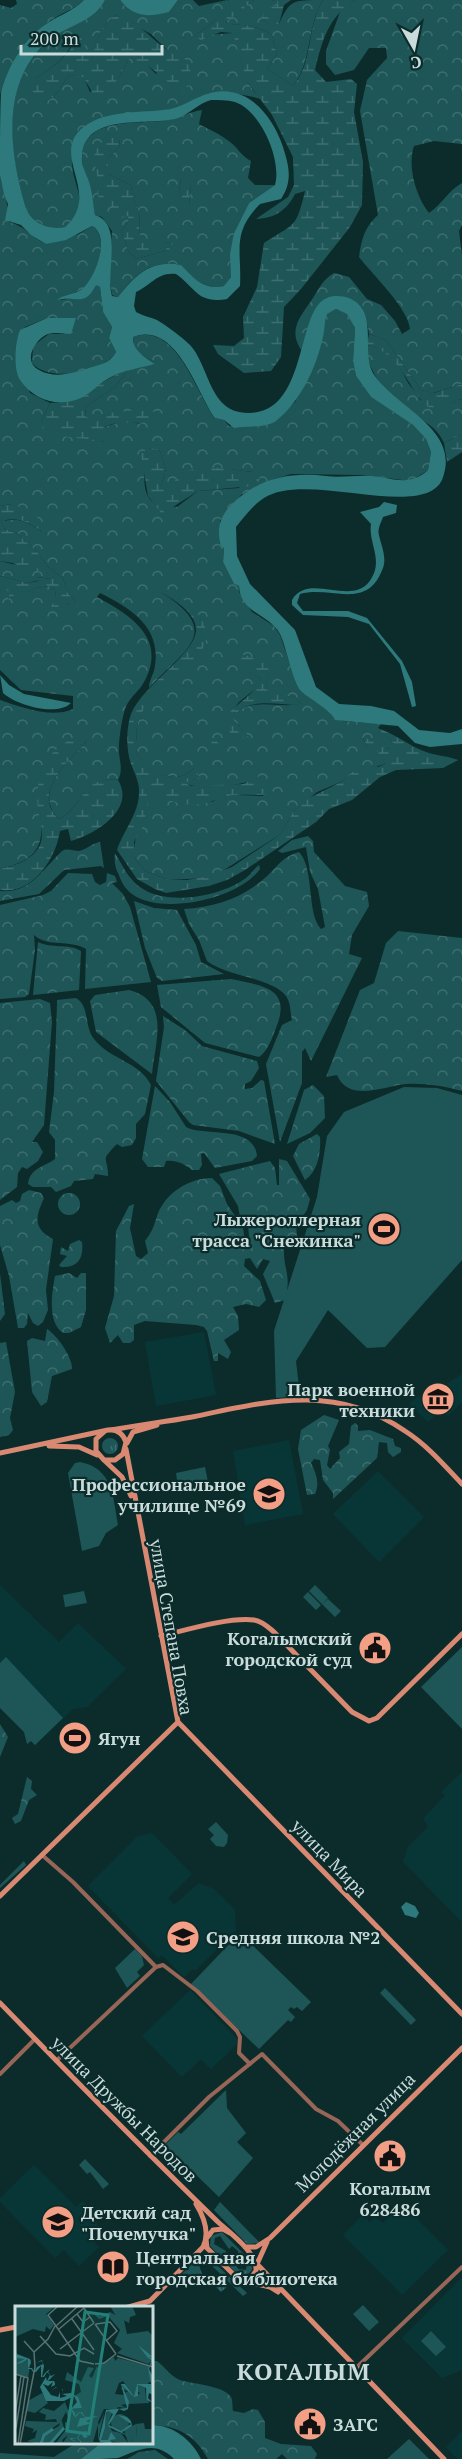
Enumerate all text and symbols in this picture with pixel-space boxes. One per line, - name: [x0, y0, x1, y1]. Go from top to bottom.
- scale bar: [21, 18, 162, 56]
- north arrow: [384, 18, 444, 78]
- text: 200 m: [30, 26, 79, 50]
- text: С: [409, 51, 423, 74]
- place label: Лыжероллерная трасса "Снежинка": [192, 1207, 361, 1252]
- sports icon: Лыжероллерная трасса "Снежинка": [366, 1211, 402, 1247]
- place label: Парк военной техники: [288, 1377, 415, 1422]
- museum icon: Парк военной техники: [420, 1381, 456, 1417]
- place label: Профессиональное училище №69: [72, 1472, 246, 1517]
- school or university icon: Профессиональное училище №69: [251, 1476, 287, 1512]
- street label: улица Степана Повха: [145, 1536, 199, 1717]
- place label: Когалымский городской суд: [225, 1626, 352, 1671]
- public building icon: Когалымский городской суд: [357, 1630, 393, 1666]
- sports icon: Ягун: [57, 1720, 93, 1756]
- place label: Ягун: [98, 1726, 141, 1750]
- street label: улица Мира: [286, 1813, 373, 1902]
- school or university icon: Средняя школа №2: [165, 1919, 201, 1955]
- place label: Средняя школа №2: [206, 1925, 380, 1949]
- street label: улица Дружбы Народов: [46, 2030, 203, 2187]
- street label: Молодёжная улица: [290, 2067, 420, 2197]
- public building icon: Когалым 628486: [372, 2138, 408, 2174]
- place label: Когалым 628486: [349, 2176, 431, 2221]
- place label: Детский сад "Почемучка": [81, 2200, 196, 2245]
- school or university icon: Детский сад "Почемучка": [40, 2204, 76, 2240]
- place label: Центральная городская библиотека: [136, 2245, 338, 2290]
- library icon: Центральная городская библиотека: [95, 2249, 131, 2285]
- inset map: [15, 2306, 153, 2444]
- district label: КОГАЛЫМ: [237, 2355, 371, 2387]
- public building icon: ЗАГС: [292, 2406, 328, 2442]
- place label: ЗАГС: [333, 2412, 378, 2436]

